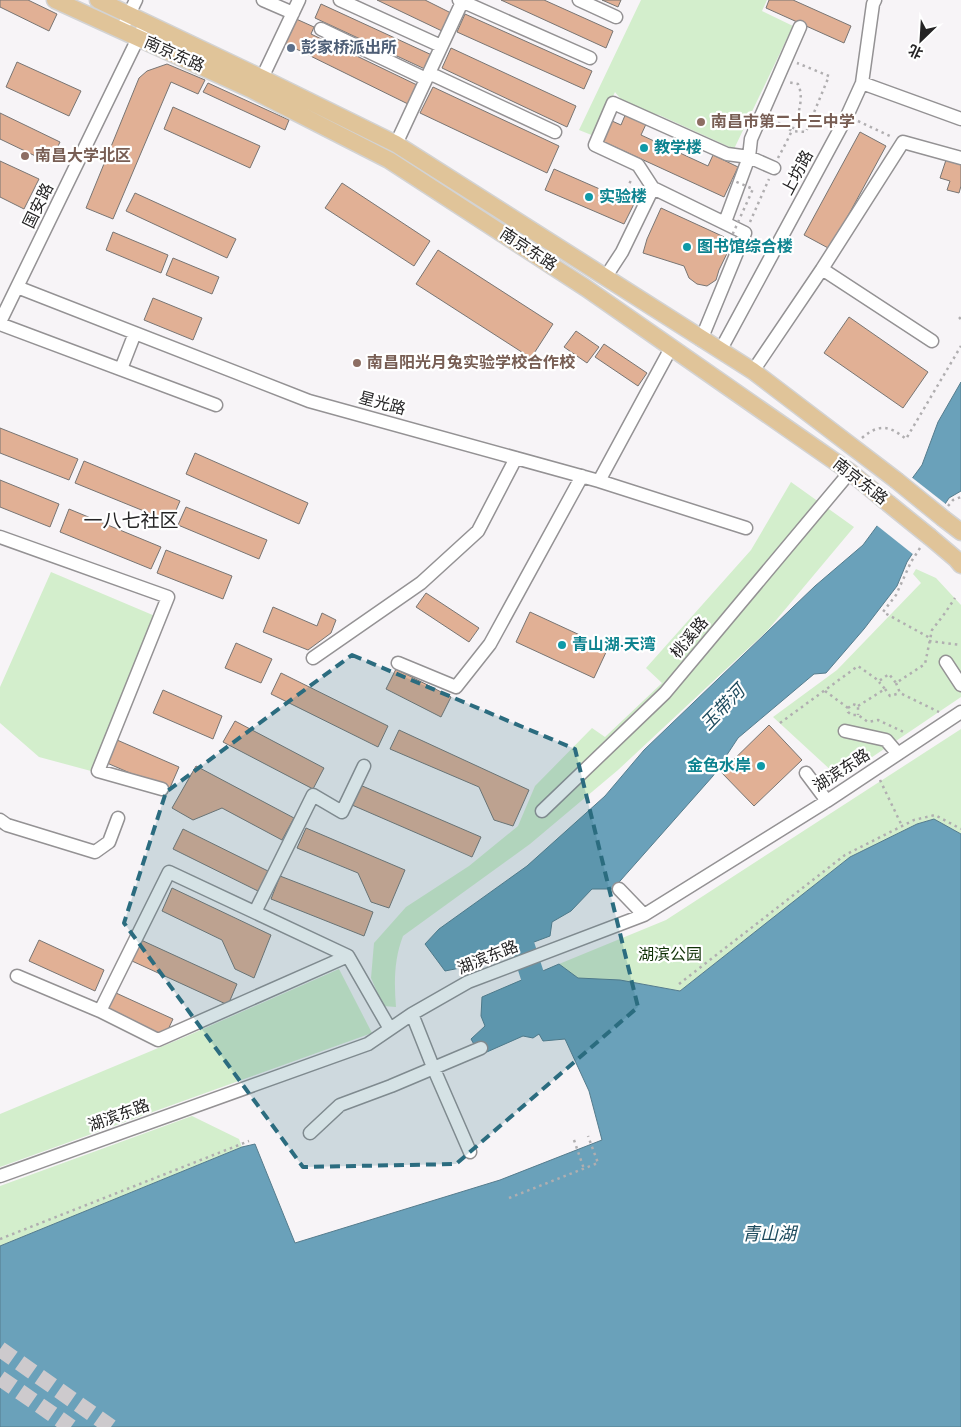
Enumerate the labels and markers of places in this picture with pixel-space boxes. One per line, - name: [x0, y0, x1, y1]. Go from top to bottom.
- place label: 彭家桥派出所: [301, 39, 397, 58]
- marker: 彭家桥派出所: [285, 42, 297, 54]
- place label: 南昌市第二十三中学: [711, 113, 855, 132]
- marker: 南昌市第二十三中学: [695, 116, 707, 128]
- place label: 教学楼: [654, 139, 702, 158]
- marker: 教学楼: [638, 142, 650, 154]
- place label: 南昌大学北区: [35, 147, 131, 166]
- marker: 南昌大学北区: [19, 150, 31, 162]
- place label: 实验楼: [599, 188, 647, 207]
- marker: 实验楼: [583, 191, 595, 203]
- place label: 图书馆综合楼: [697, 238, 793, 257]
- marker: 图书馆综合楼: [681, 241, 693, 253]
- place label: 南昌阳光月兔实验学校合作校: [367, 353, 576, 373]
- marker: 南昌阳光月兔实验学校合作校: [351, 357, 363, 369]
- place label: 青山湖·天湾: [572, 635, 656, 655]
- marker: 青山湖·天湾: [556, 639, 568, 651]
- place label: 金色水岸: [687, 757, 751, 776]
- marker: 金色水岸: [755, 760, 767, 772]

